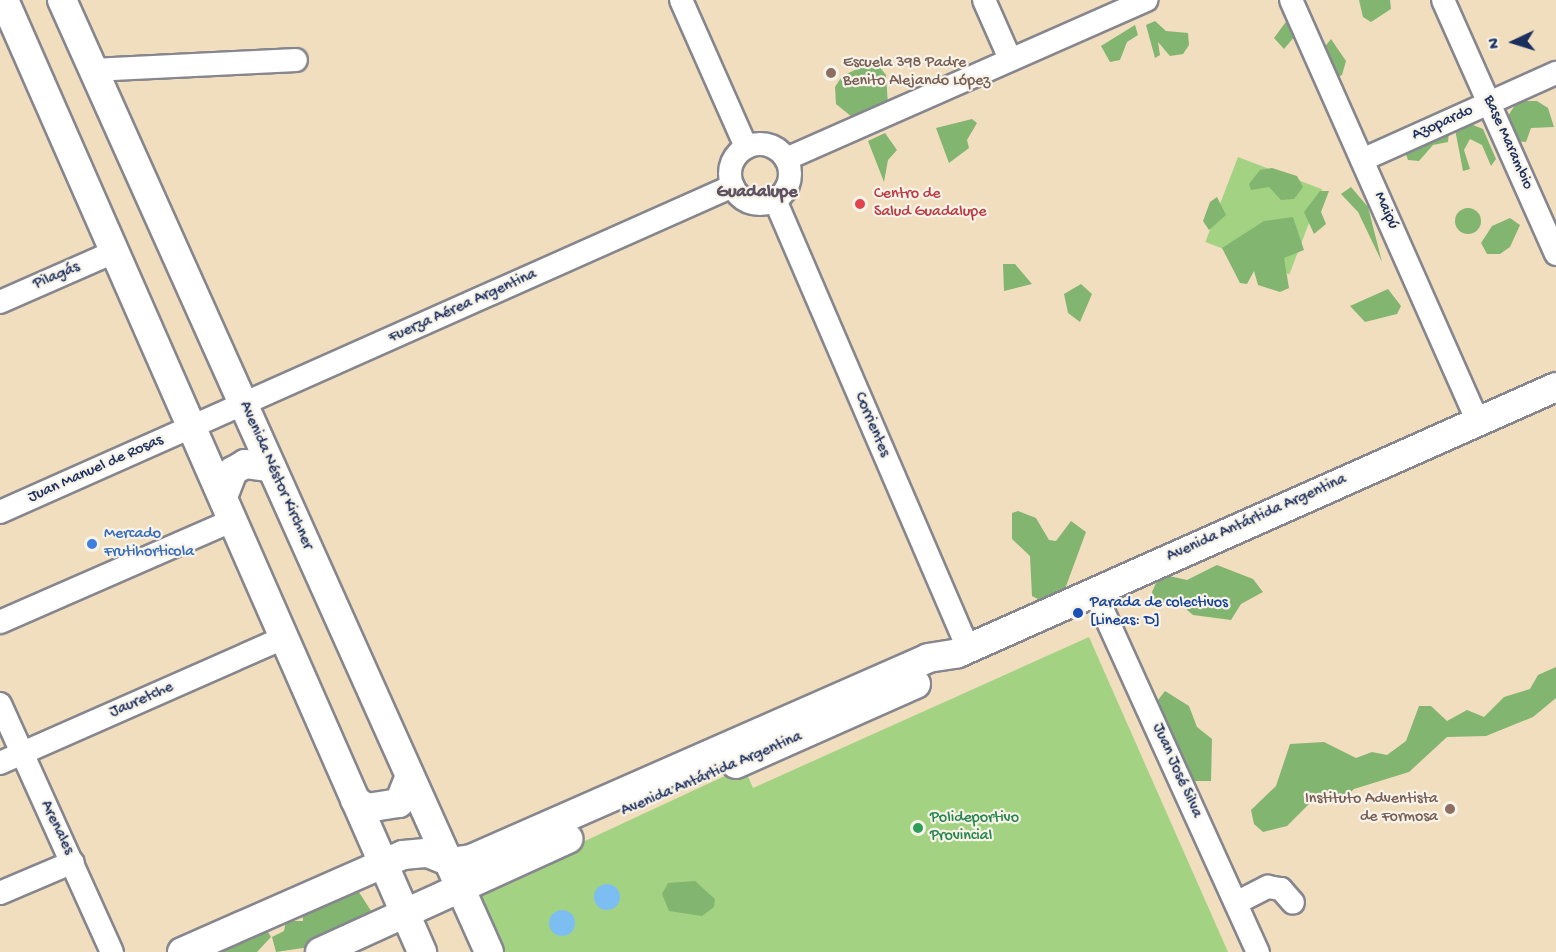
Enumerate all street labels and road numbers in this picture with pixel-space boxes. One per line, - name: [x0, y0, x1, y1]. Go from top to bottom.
- street label: Base Marambio: [1478, 93, 1536, 193]
- street label: Azopardo: [1409, 102, 1477, 146]
- street label: Maipú: [1368, 189, 1402, 233]
- street label: Pilagás: [31, 259, 83, 295]
- street label: Fuerza Aérea Argentina: [386, 266, 540, 348]
- street label: Corrientes: [849, 390, 893, 460]
- street label: Avenida Néstor Kirchner: [234, 399, 316, 553]
- street label: Juan Manuel de Rosas: [26, 432, 166, 508]
- street label: Avenida Antártida Argentina: [1164, 471, 1350, 567]
- street label: Jauretche: [107, 678, 177, 724]
- street label: Juan José Silva: [1147, 721, 1205, 821]
- street label: Avenida Antártida Argentina: [619, 728, 805, 822]
- street label: Arenales: [35, 798, 77, 858]

